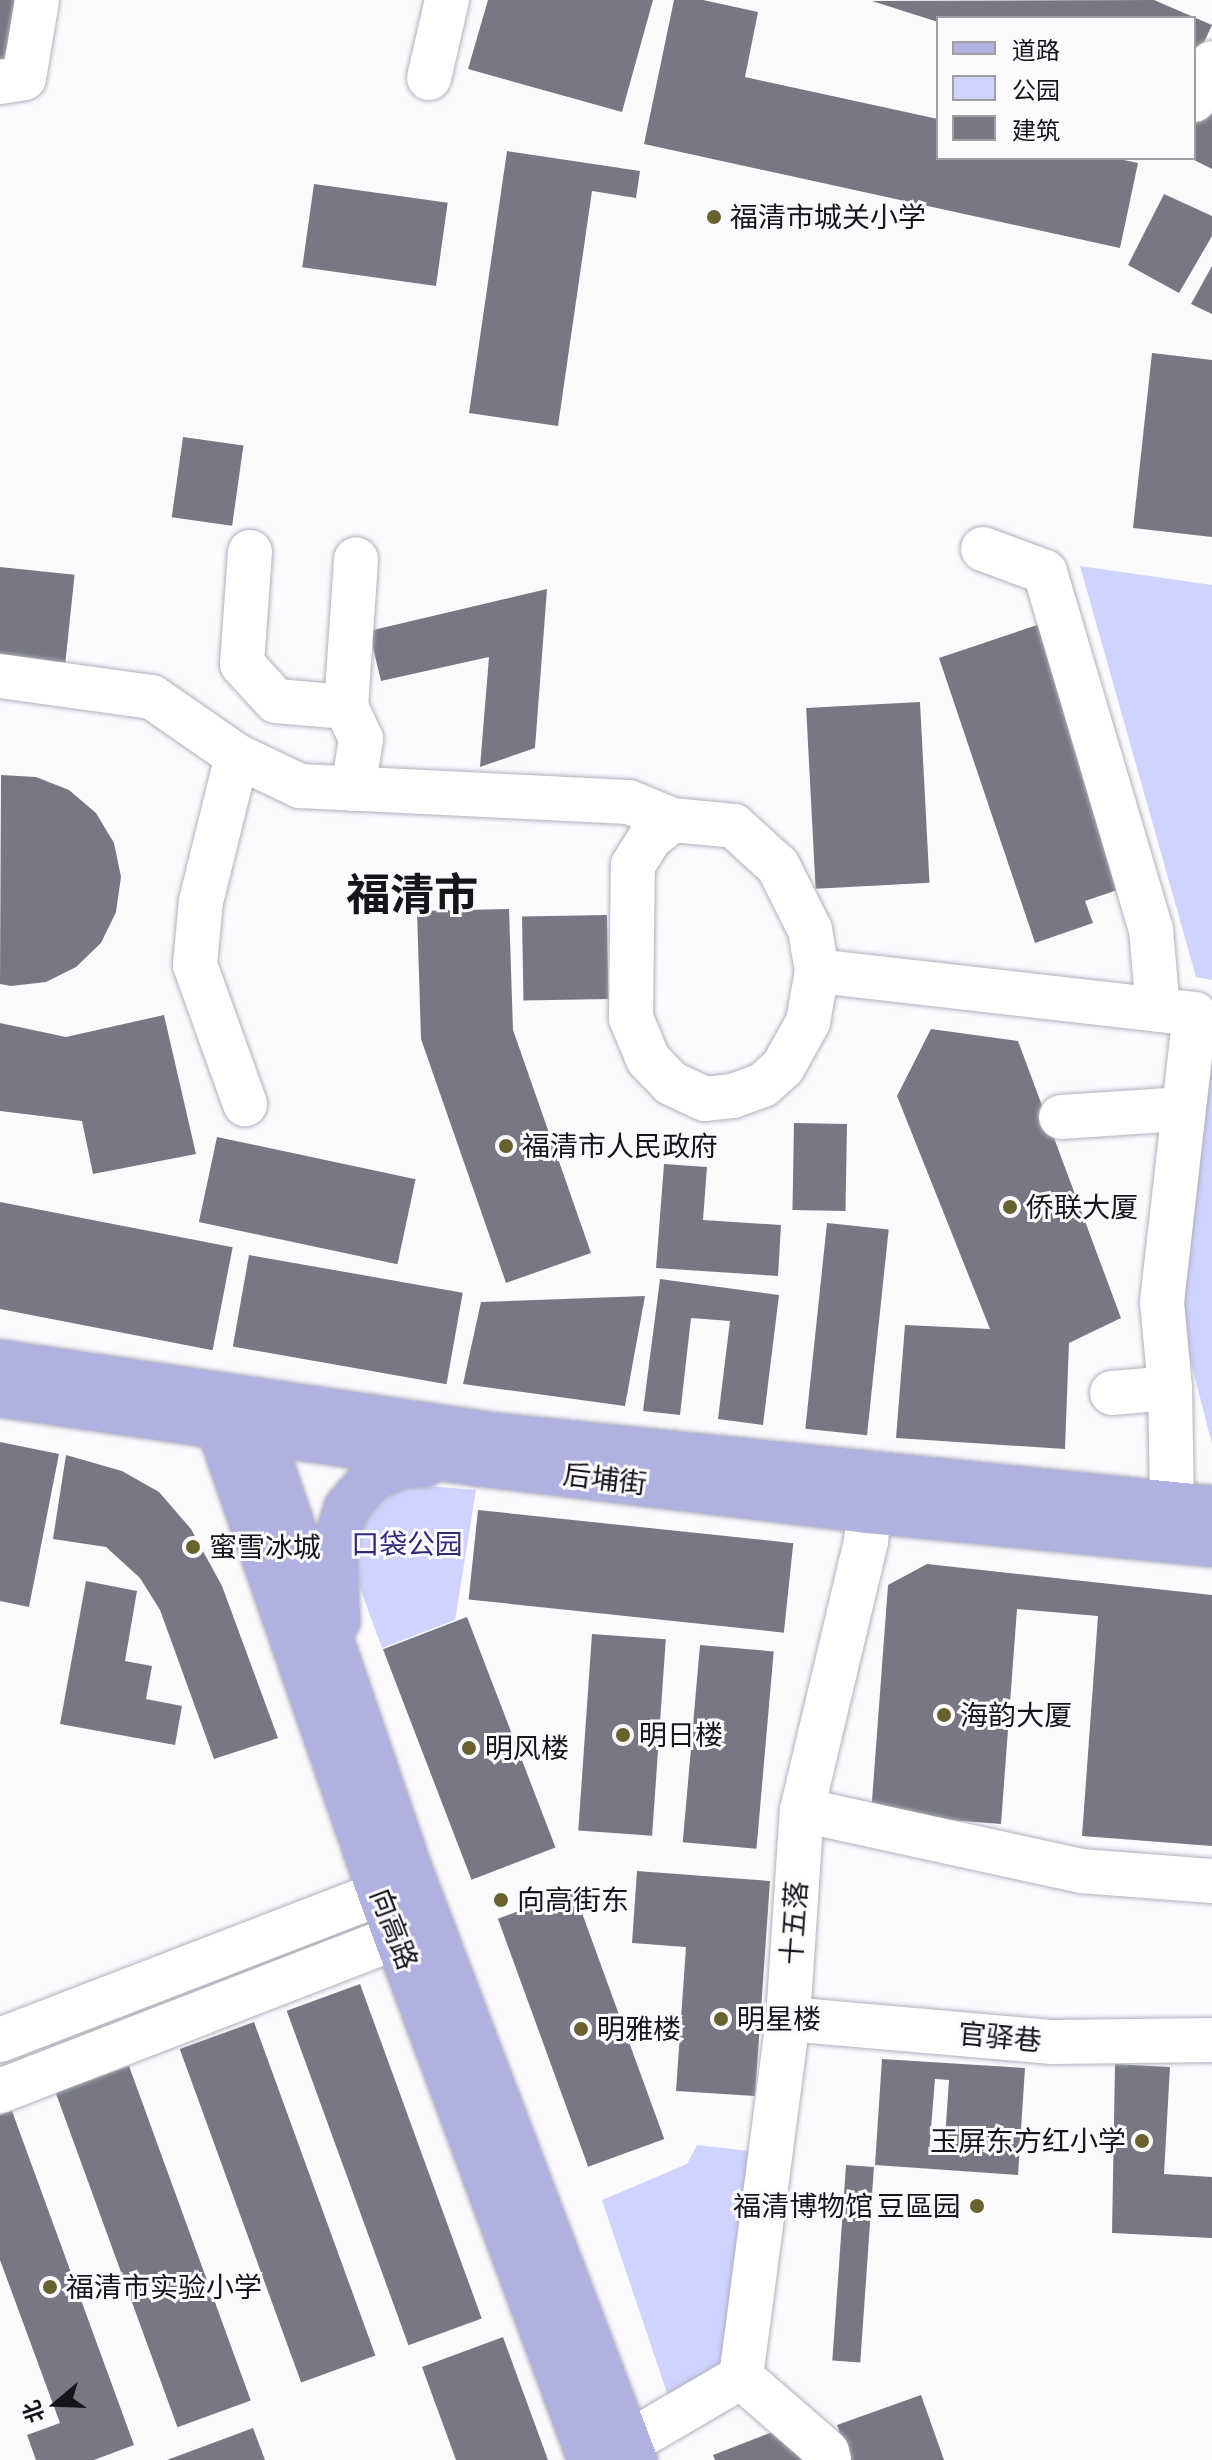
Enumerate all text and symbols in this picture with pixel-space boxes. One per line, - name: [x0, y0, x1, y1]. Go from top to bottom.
- legend: [936, 16, 1196, 160]
- text: 道路: [1012, 37, 1060, 64]
- text: 公园: [1012, 77, 1060, 104]
- text: 建筑: [1012, 117, 1060, 144]
- place label: 福清市城关小学: [730, 200, 926, 234]
- marker: 福清市城关小学: [705, 208, 723, 226]
- district label: 福清市: [346, 868, 478, 920]
- place label: 福清市人民政府: [522, 1129, 718, 1163]
- marker: 福清市人民政府: [497, 1137, 515, 1155]
- place label: 侨联大厦: [1026, 1190, 1138, 1224]
- marker: 侨联大厦: [1001, 1198, 1019, 1216]
- street label: 后埔街: [561, 1457, 649, 1501]
- park label: 口袋公园: [351, 1527, 463, 1561]
- place label: 蜜雪冰城: [209, 1530, 321, 1564]
- marker: 蜜雪冰城: [184, 1538, 202, 1556]
- place label: 海韵大厦: [960, 1698, 1072, 1732]
- marker: 海韵大厦: [935, 1706, 953, 1724]
- place label: 明日楼: [639, 1718, 723, 1752]
- marker: 明日楼: [614, 1726, 632, 1744]
- place label: 明风楼: [485, 1731, 569, 1765]
- marker: 明风楼: [460, 1739, 478, 1757]
- street label: 十五落: [774, 1880, 814, 1966]
- place label: 向高街东: [517, 1883, 629, 1917]
- street label: 向高路: [363, 1884, 425, 1974]
- marker: 向高街东: [492, 1891, 510, 1909]
- place label: 明星楼: [737, 2002, 821, 2036]
- marker: 明星楼: [712, 2010, 730, 2028]
- place label: 明雅楼: [597, 2012, 681, 2046]
- street label: 官驿巷: [957, 2017, 1043, 2057]
- marker: 明雅楼: [572, 2020, 590, 2038]
- place label: 玉屏东方红小学: [930, 2124, 1126, 2158]
- marker: 玉屏东方红小学: [1133, 2132, 1151, 2150]
- place label: 福清博物馆 豆區园: [733, 2189, 961, 2223]
- marker: 福清博物馆 豆區园: [968, 2197, 986, 2215]
- place label: 福清市实验小学: [66, 2270, 262, 2304]
- marker: 福清市实验小学: [41, 2278, 59, 2296]
- north arrow: [16, 2364, 96, 2444]
- text: 北: [17, 2397, 49, 2426]

